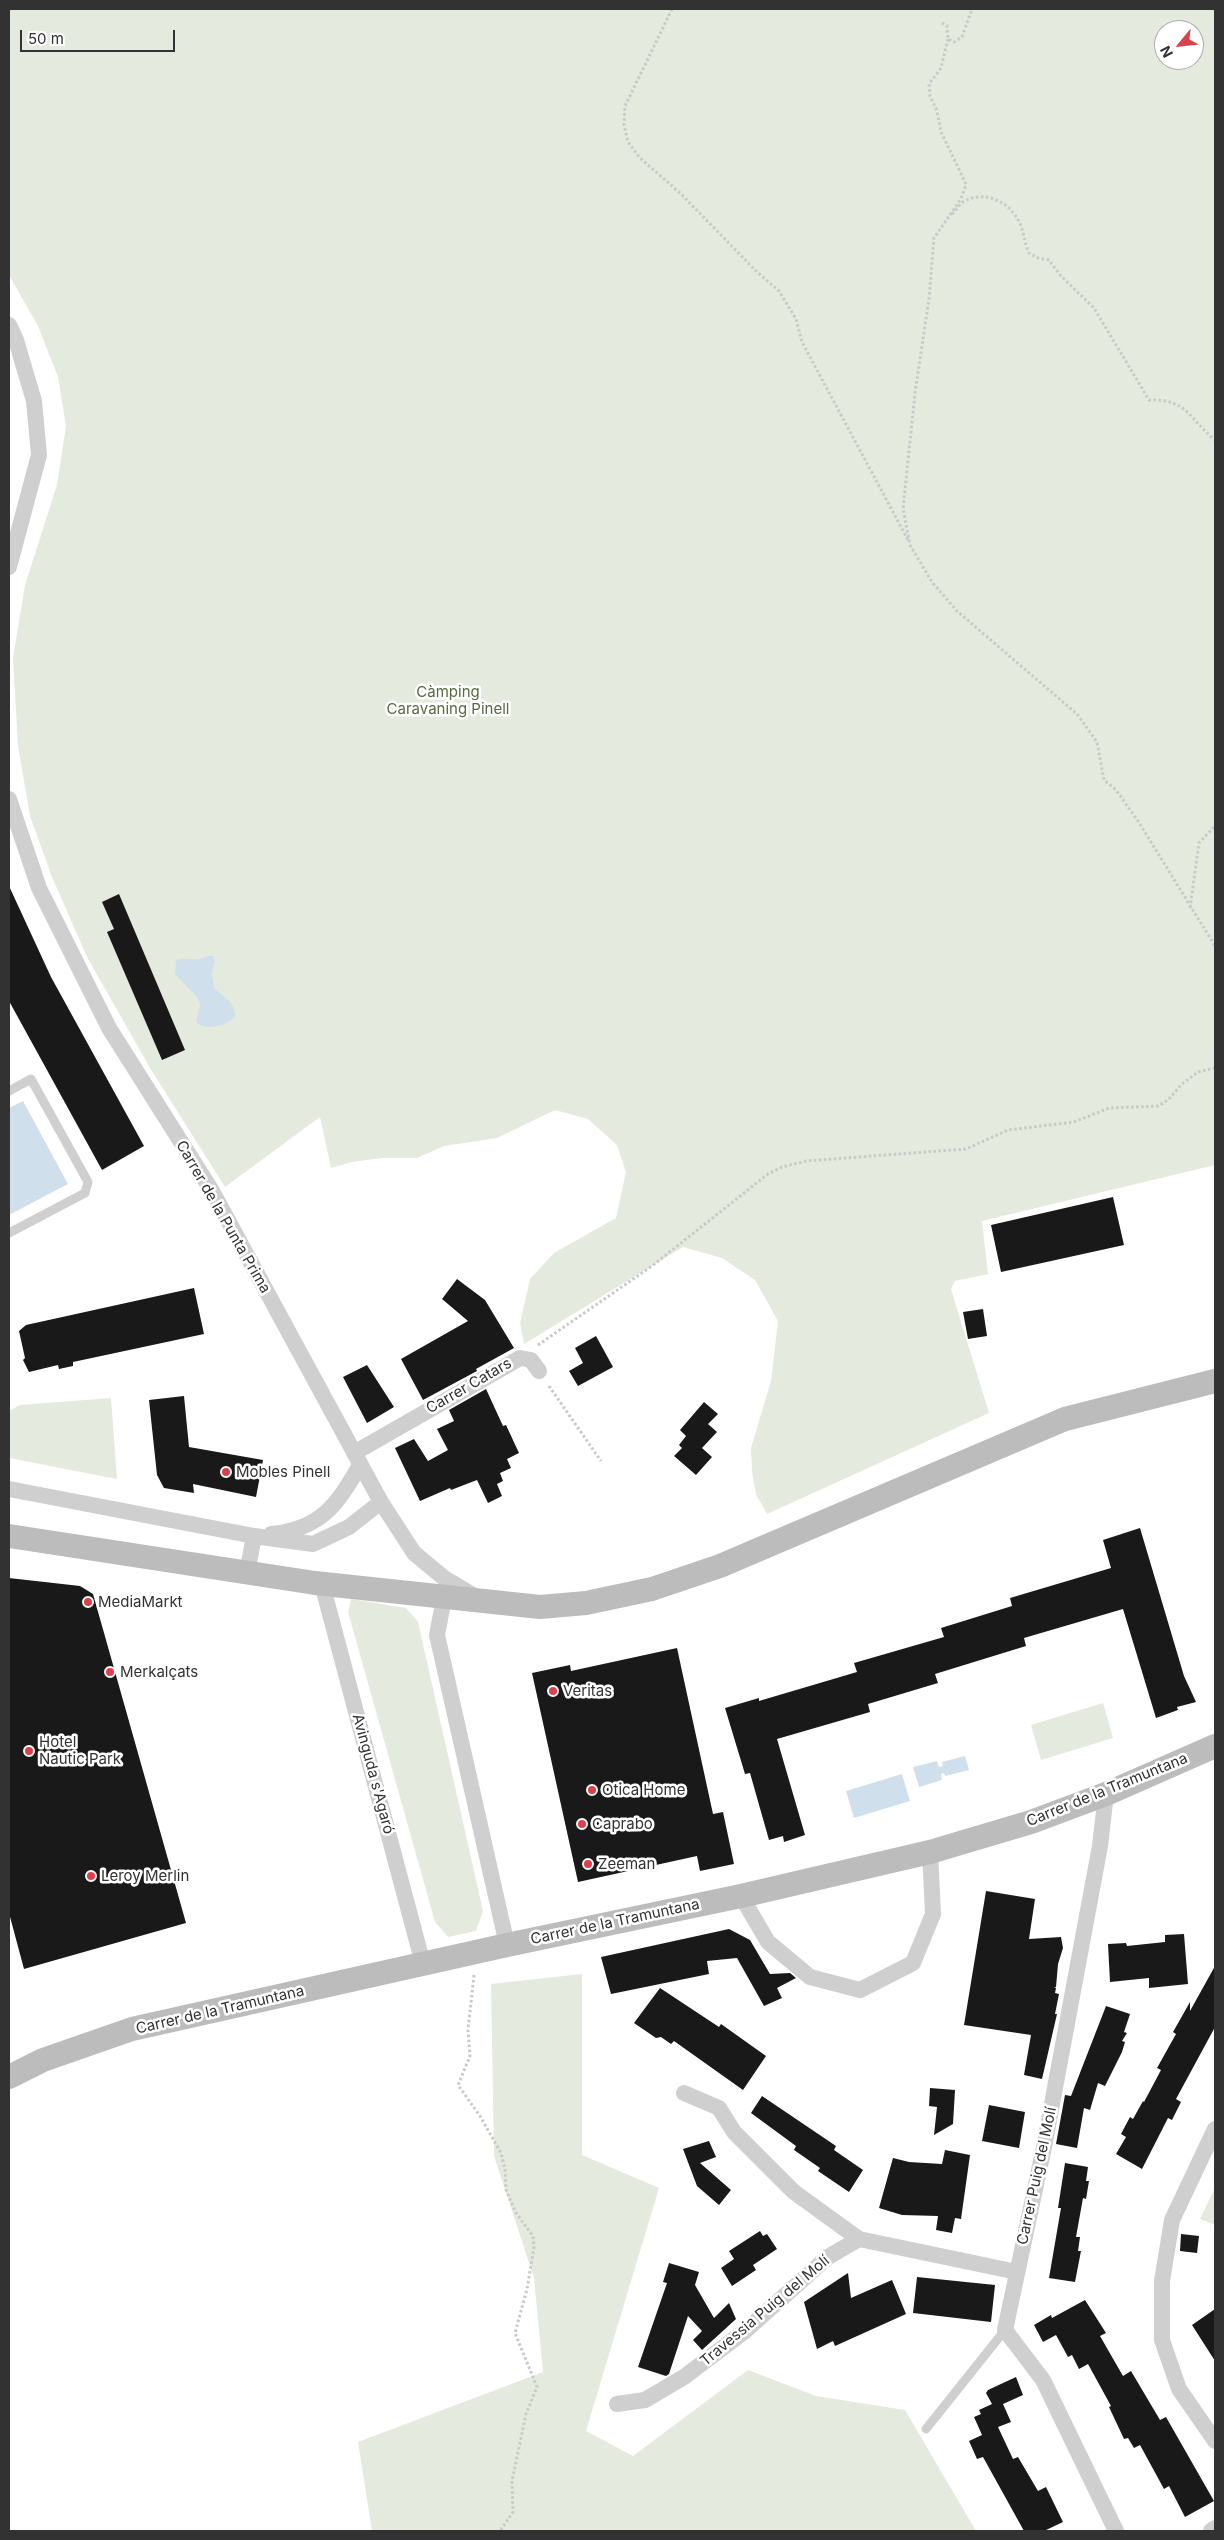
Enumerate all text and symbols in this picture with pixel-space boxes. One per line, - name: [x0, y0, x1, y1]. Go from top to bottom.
- scale bar: [22, 20, 178, 52]
- north arrow: [1154, 20, 1204, 70]
- text: 50 m: [28, 29, 64, 48]
- text: N: [1156, 43, 1176, 61]
- park label: Càmping Caravaning Pinell: [387, 683, 509, 718]
- street label: Carrer de la Punta Prima: [172, 1137, 274, 1297]
- street label: Carrer Catars: [423, 1354, 515, 1418]
- place label: Mobles Pinell: [236, 1463, 330, 1481]
- marker: Mobles Pinell: [220, 1466, 232, 1478]
- place label: MediaMarkt: [98, 1593, 183, 1611]
- marker: MediaMarkt: [82, 1596, 94, 1608]
- place label: Merkalçats: [120, 1663, 198, 1681]
- marker: Merkalçats: [104, 1666, 116, 1678]
- place label: Veritas: [563, 1682, 612, 1700]
- marker: Veritas: [547, 1685, 559, 1697]
- street label: Avinguda s'Agaró: [348, 1712, 398, 1836]
- place label: Hotel Nautic Park: [39, 1733, 121, 1768]
- marker: Hotel Nautic Park: [23, 1745, 35, 1757]
- street label: Carrer de la Tramuntana: [1024, 1749, 1190, 1831]
- place label: Otica Home: [602, 1781, 685, 1799]
- marker: Otica Home: [586, 1784, 598, 1796]
- place label: Caprabo: [592, 1815, 653, 1833]
- marker: Caprabo: [576, 1818, 588, 1830]
- place label: Zeeman: [598, 1855, 655, 1873]
- marker: Zeeman: [582, 1858, 594, 1870]
- place label: Leroy Merlin: [101, 1867, 189, 1885]
- marker: Leroy Merlin: [85, 1870, 97, 1882]
- street label: Carrer de la Tramuntana: [529, 1895, 701, 1949]
- street label: Carrer de la Tramuntana: [134, 1982, 306, 2038]
- street label: Carrer Puig del Molí: [1014, 2105, 1060, 2247]
- street label: Travessia Puig del Molí: [697, 2252, 833, 2370]

